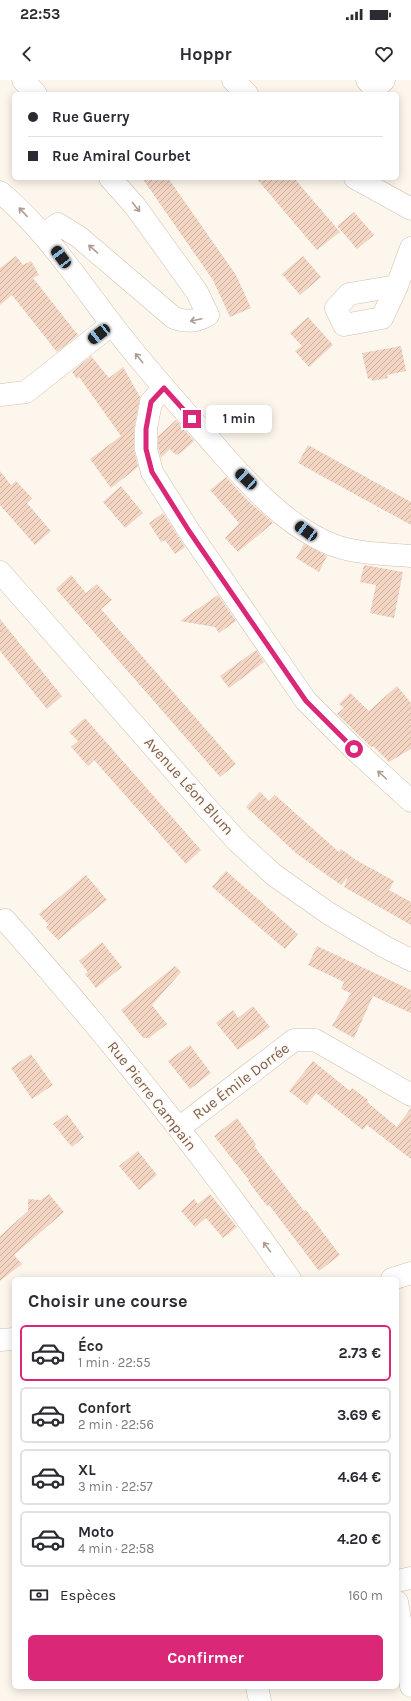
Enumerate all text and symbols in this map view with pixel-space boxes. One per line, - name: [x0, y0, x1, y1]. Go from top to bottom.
- text: 22:53: [20, 5, 60, 23]
- icon: back: [16, 43, 38, 65]
- text: Hoppr: [180, 43, 231, 65]
- icon: heart: [373, 43, 395, 65]
- text: Rue Guerry: [52, 108, 130, 126]
- text: Rue Amiral Courbet: [52, 147, 191, 165]
- one-way arrow: [131, 202, 140, 213]
- one-way arrow: [18, 207, 28, 217]
- car: [49, 244, 73, 270]
- one-way arrow: [87, 244, 98, 253]
- one-way arrow: [190, 316, 203, 324]
- car: [86, 322, 112, 346]
- one-way arrow: [134, 352, 143, 363]
- callout: 1 min: [206, 405, 272, 433]
- route end: [183, 410, 201, 428]
- text: 1 min: [223, 411, 255, 426]
- car: [233, 466, 259, 492]
- car: [293, 519, 319, 543]
- street label: Avenue Léon Blum: [140, 733, 238, 839]
- route start: [345, 740, 363, 758]
- one-way arrow: [378, 771, 388, 780]
- street label: Rue Pierre Campain: [104, 1038, 200, 1154]
- street label: Rue Émile Dorrée: [189, 1039, 293, 1123]
- one-way arrow: [263, 1242, 272, 1253]
- text: Choisir une course: [28, 1290, 187, 1312]
- icon: car: [30, 1335, 66, 1371]
- text: Éco: [78, 1337, 103, 1355]
- text: 2.73 €: [339, 1344, 381, 1362]
- text: 1 min · 22:55: [78, 1355, 151, 1370]
- icon: car: [30, 1397, 66, 1433]
- text: Confort: [78, 1399, 131, 1417]
- text: 3.69 €: [337, 1406, 381, 1424]
- text: 2 min · 22:56: [78, 1417, 154, 1432]
- icon: car: [30, 1459, 66, 1495]
- text: XL: [78, 1461, 96, 1479]
- text: 4.64 €: [338, 1468, 381, 1486]
- text: 3 min · 22:57: [78, 1479, 153, 1494]
- icon: car: [30, 1521, 66, 1557]
- text: Moto: [78, 1523, 114, 1541]
- text: 4.20 €: [337, 1530, 381, 1548]
- text: 4 min · 22:58: [78, 1541, 154, 1556]
- icon: cash: [28, 1584, 50, 1606]
- text: Espèces: [60, 1586, 116, 1604]
- text: 160 m: [348, 1588, 383, 1603]
- button: Confirmer: [28, 1635, 383, 1681]

